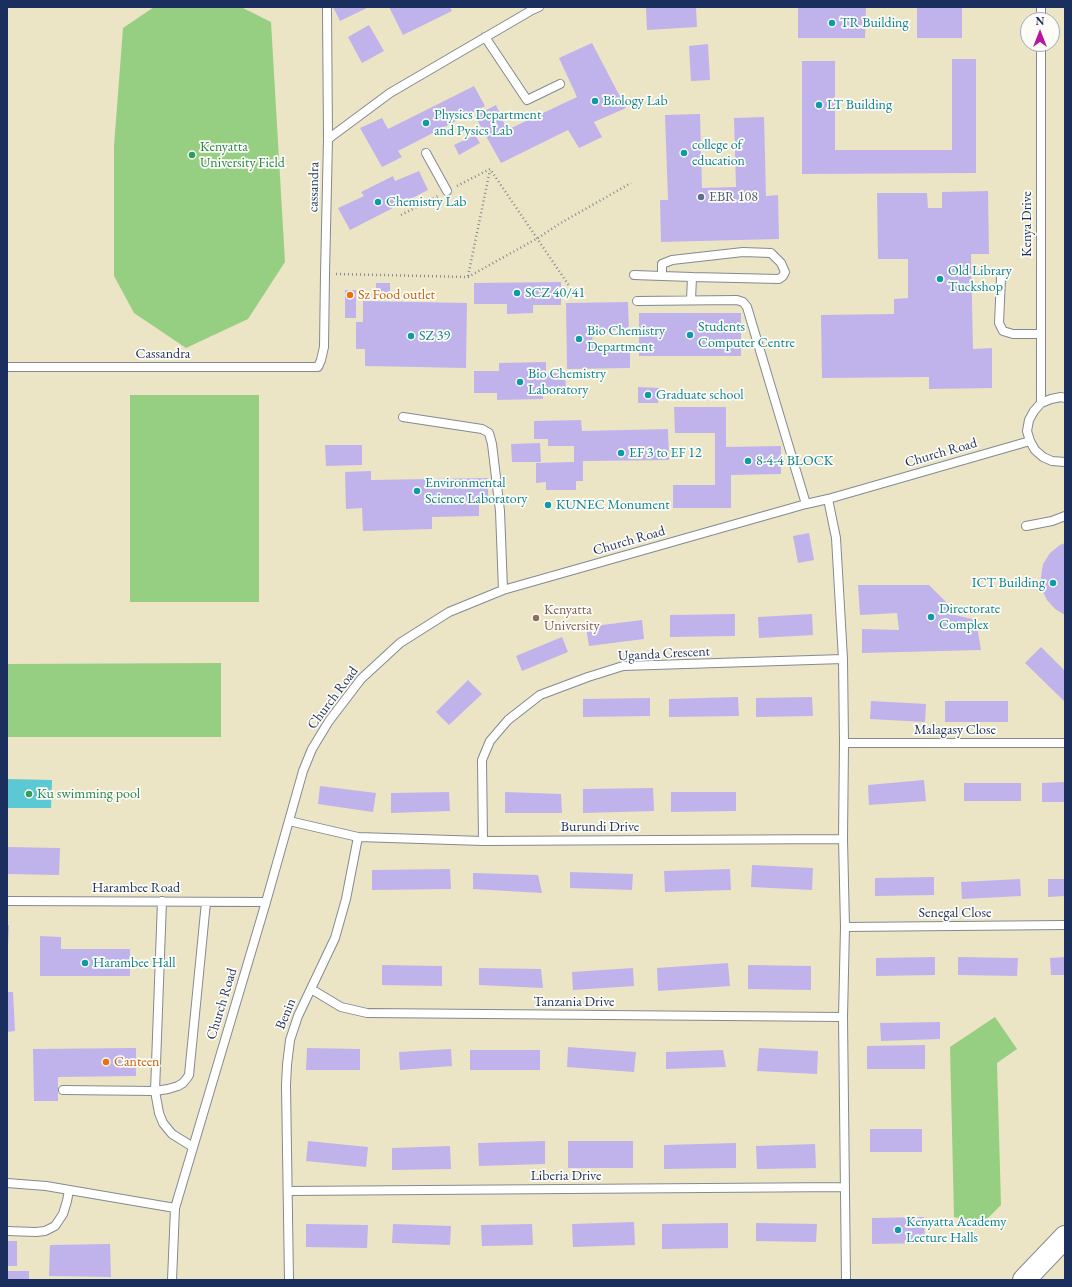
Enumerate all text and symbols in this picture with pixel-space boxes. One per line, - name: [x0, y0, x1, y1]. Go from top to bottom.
- north arrow: [1020, 12, 1060, 52]
- text: N: [1036, 14, 1044, 28]
- place label: TR Building: [840, 15, 909, 31]
- marker: TR Building: [827, 18, 837, 28]
- place label: Biology Lab: [603, 93, 668, 109]
- marker: Biology Lab: [590, 96, 600, 106]
- place label: LT Building: [827, 97, 892, 113]
- marker: LT Building: [814, 100, 824, 110]
- place label: Physics Department and Pysics Lab: [434, 107, 541, 140]
- marker: Physics Department and Pysics Lab: [421, 118, 431, 128]
- place label: college of education: [692, 137, 745, 170]
- place label: Kenyatta University Field: [200, 139, 285, 172]
- marker: college of education: [679, 148, 689, 158]
- marker: Kenyatta University Field: [187, 150, 197, 160]
- street label: cassandra: [305, 162, 323, 212]
- place label: EBR 108: [709, 189, 758, 205]
- street label: Kenya Drive: [1019, 191, 1035, 257]
- marker: EBR 108: [696, 192, 706, 202]
- place label: Chemistry Lab: [386, 194, 466, 210]
- marker: Chemistry Lab: [373, 197, 383, 207]
- place label: Old Library Tuckshop: [948, 263, 1012, 296]
- marker: Old Library Tuckshop: [935, 274, 945, 284]
- place label: SCZ 40/41: [525, 285, 585, 301]
- place label: Sz Food outlet: [358, 287, 435, 303]
- marker: SCZ 40/41: [512, 288, 522, 298]
- marker: Sz Food outlet: [345, 290, 355, 300]
- place label: Students Computer Centre: [698, 319, 795, 352]
- place label: Bio Chemistry Department: [587, 323, 665, 356]
- place label: SZ 39: [419, 328, 450, 344]
- marker: Students Computer Centre: [685, 330, 695, 340]
- marker: SZ 39: [406, 331, 416, 341]
- marker: Bio Chemistry Department: [574, 334, 584, 344]
- street label: Cassandra: [136, 346, 190, 362]
- place label: Bio Chemistry Laboratory: [528, 366, 606, 398]
- marker: Bio Chemistry Laboratory: [515, 377, 525, 387]
- place label: Graduate school: [656, 387, 744, 403]
- marker: Graduate school: [643, 390, 653, 400]
- street label: Church Road: [903, 435, 979, 471]
- place label: EF 3 to EF 12: [629, 445, 702, 461]
- marker: EF 3 to EF 12: [616, 448, 626, 458]
- place label: 8-4-4 BLOCK: [756, 453, 833, 469]
- marker: 8-4-4 BLOCK: [743, 456, 753, 466]
- place label: Environmental Science Laboratory: [425, 475, 527, 508]
- marker: Environmental Science Laboratory: [412, 486, 422, 496]
- place label: KUNEC Monument: [556, 497, 670, 513]
- marker: KUNEC Monument: [543, 500, 553, 510]
- street label: Church Road: [591, 523, 667, 559]
- place label: ICT Building: [972, 575, 1045, 591]
- marker: ICT Building: [1048, 578, 1058, 588]
- place label: Directorate Complex: [939, 601, 1000, 634]
- place label: Kenyatta University: [544, 602, 600, 634]
- marker: Directorate Complex: [926, 612, 936, 622]
- marker: Kenyatta University: [531, 613, 541, 623]
- street label: Uganda Crescent: [618, 643, 710, 665]
- street label: Church Road: [304, 663, 362, 733]
- street label: Malagasy Close: [914, 722, 996, 738]
- place label: Ku swimming pool: [37, 786, 140, 802]
- marker: Ku swimming pool: [24, 789, 34, 799]
- street label: Burundi Drive: [561, 819, 639, 835]
- street label: Harambee Road: [92, 880, 180, 896]
- street label: Senegal Close: [919, 905, 991, 921]
- place label: Harambee Hall: [93, 955, 176, 971]
- marker: Harambee Hall: [80, 958, 90, 968]
- street label: Church Road: [203, 966, 241, 1042]
- street label: Tanzania Drive: [534, 994, 614, 1010]
- street label: Benin: [272, 996, 300, 1032]
- place label: Canteen: [114, 1054, 159, 1070]
- marker: Canteen: [101, 1057, 111, 1067]
- street label: Liberia Drive: [531, 1168, 601, 1184]
- place label: Kenyatta Academy Lecture Halls: [906, 1214, 1006, 1246]
- marker: Kenyatta Academy Lecture Halls: [893, 1225, 903, 1235]

